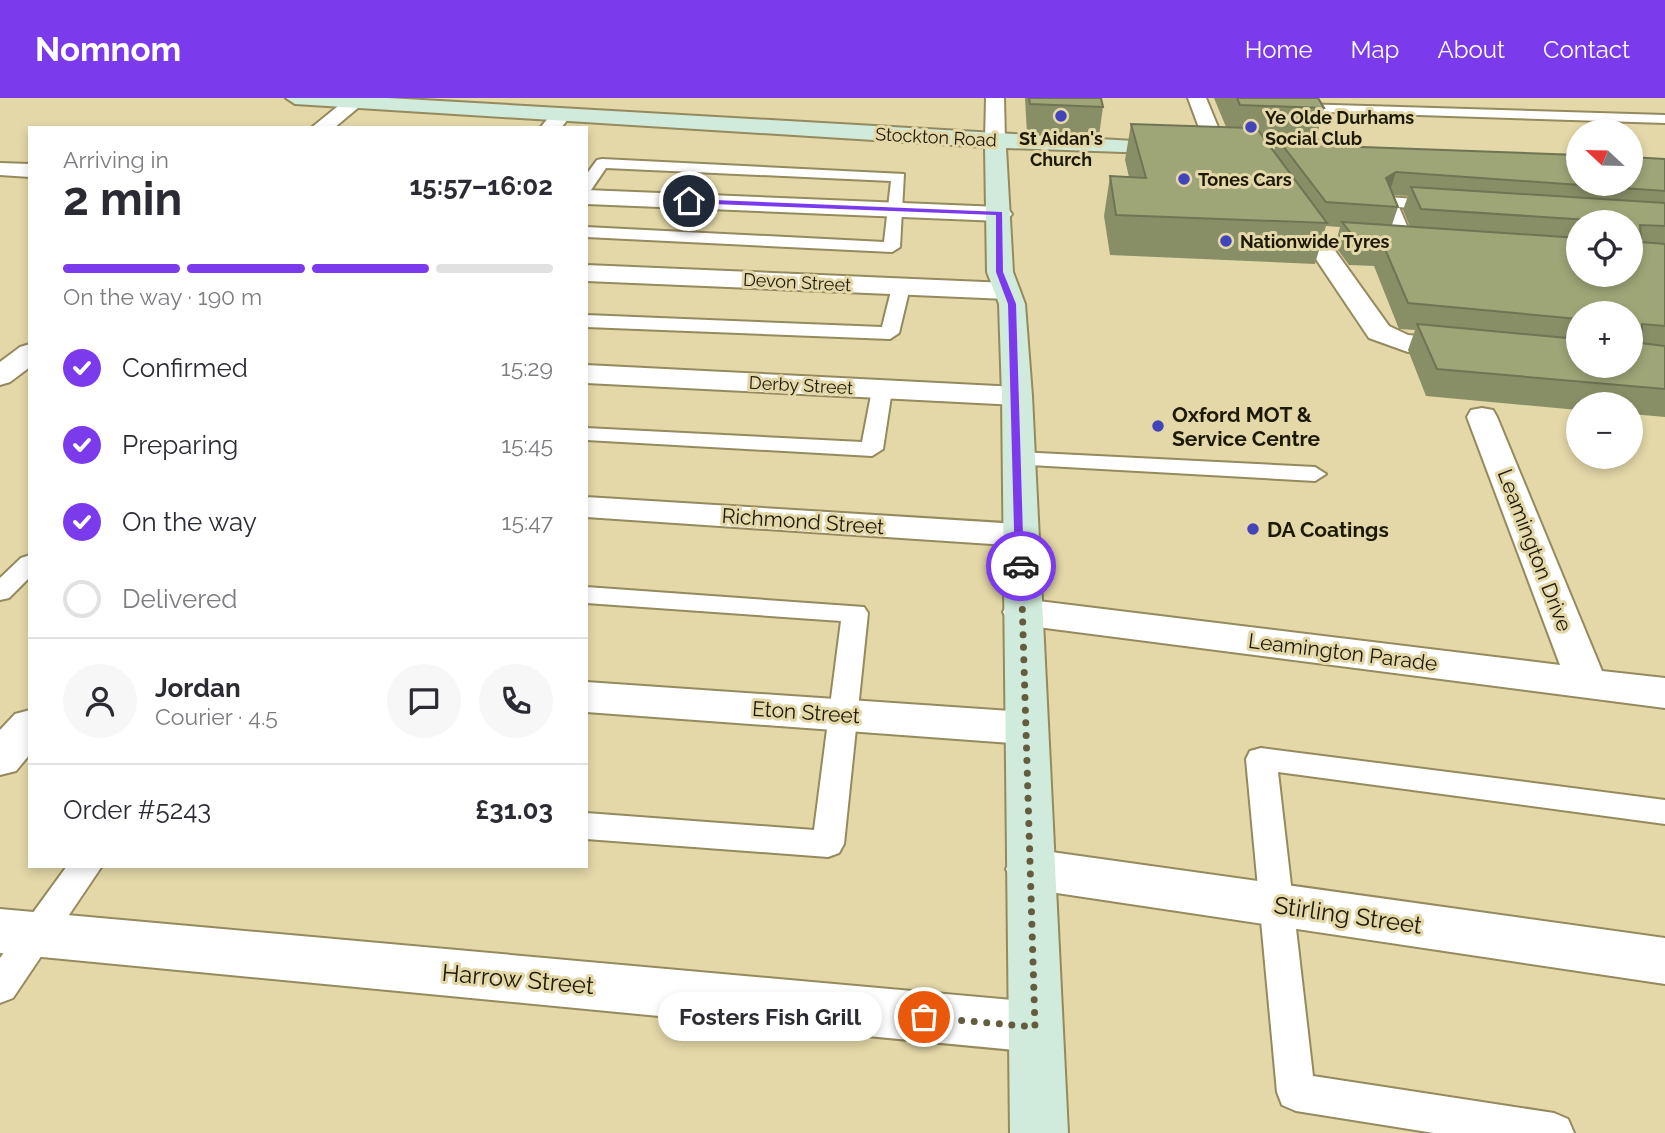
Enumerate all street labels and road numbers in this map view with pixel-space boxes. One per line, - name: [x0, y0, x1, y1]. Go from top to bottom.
- street label: Stockton Road: [875, 123, 997, 151]
- street label: Devon Street: [742, 269, 852, 295]
- street label: Derby Street: [748, 372, 854, 398]
- street label: Leamington Drive: [1493, 465, 1577, 635]
- street label: Richmond Street: [721, 503, 885, 539]
- street label: Leamington Parade: [1247, 628, 1439, 676]
- street label: Eton Street: [751, 696, 861, 728]
- street label: Stirling Street: [1272, 890, 1424, 940]
- street label: Harrow Street: [441, 958, 595, 1000]

